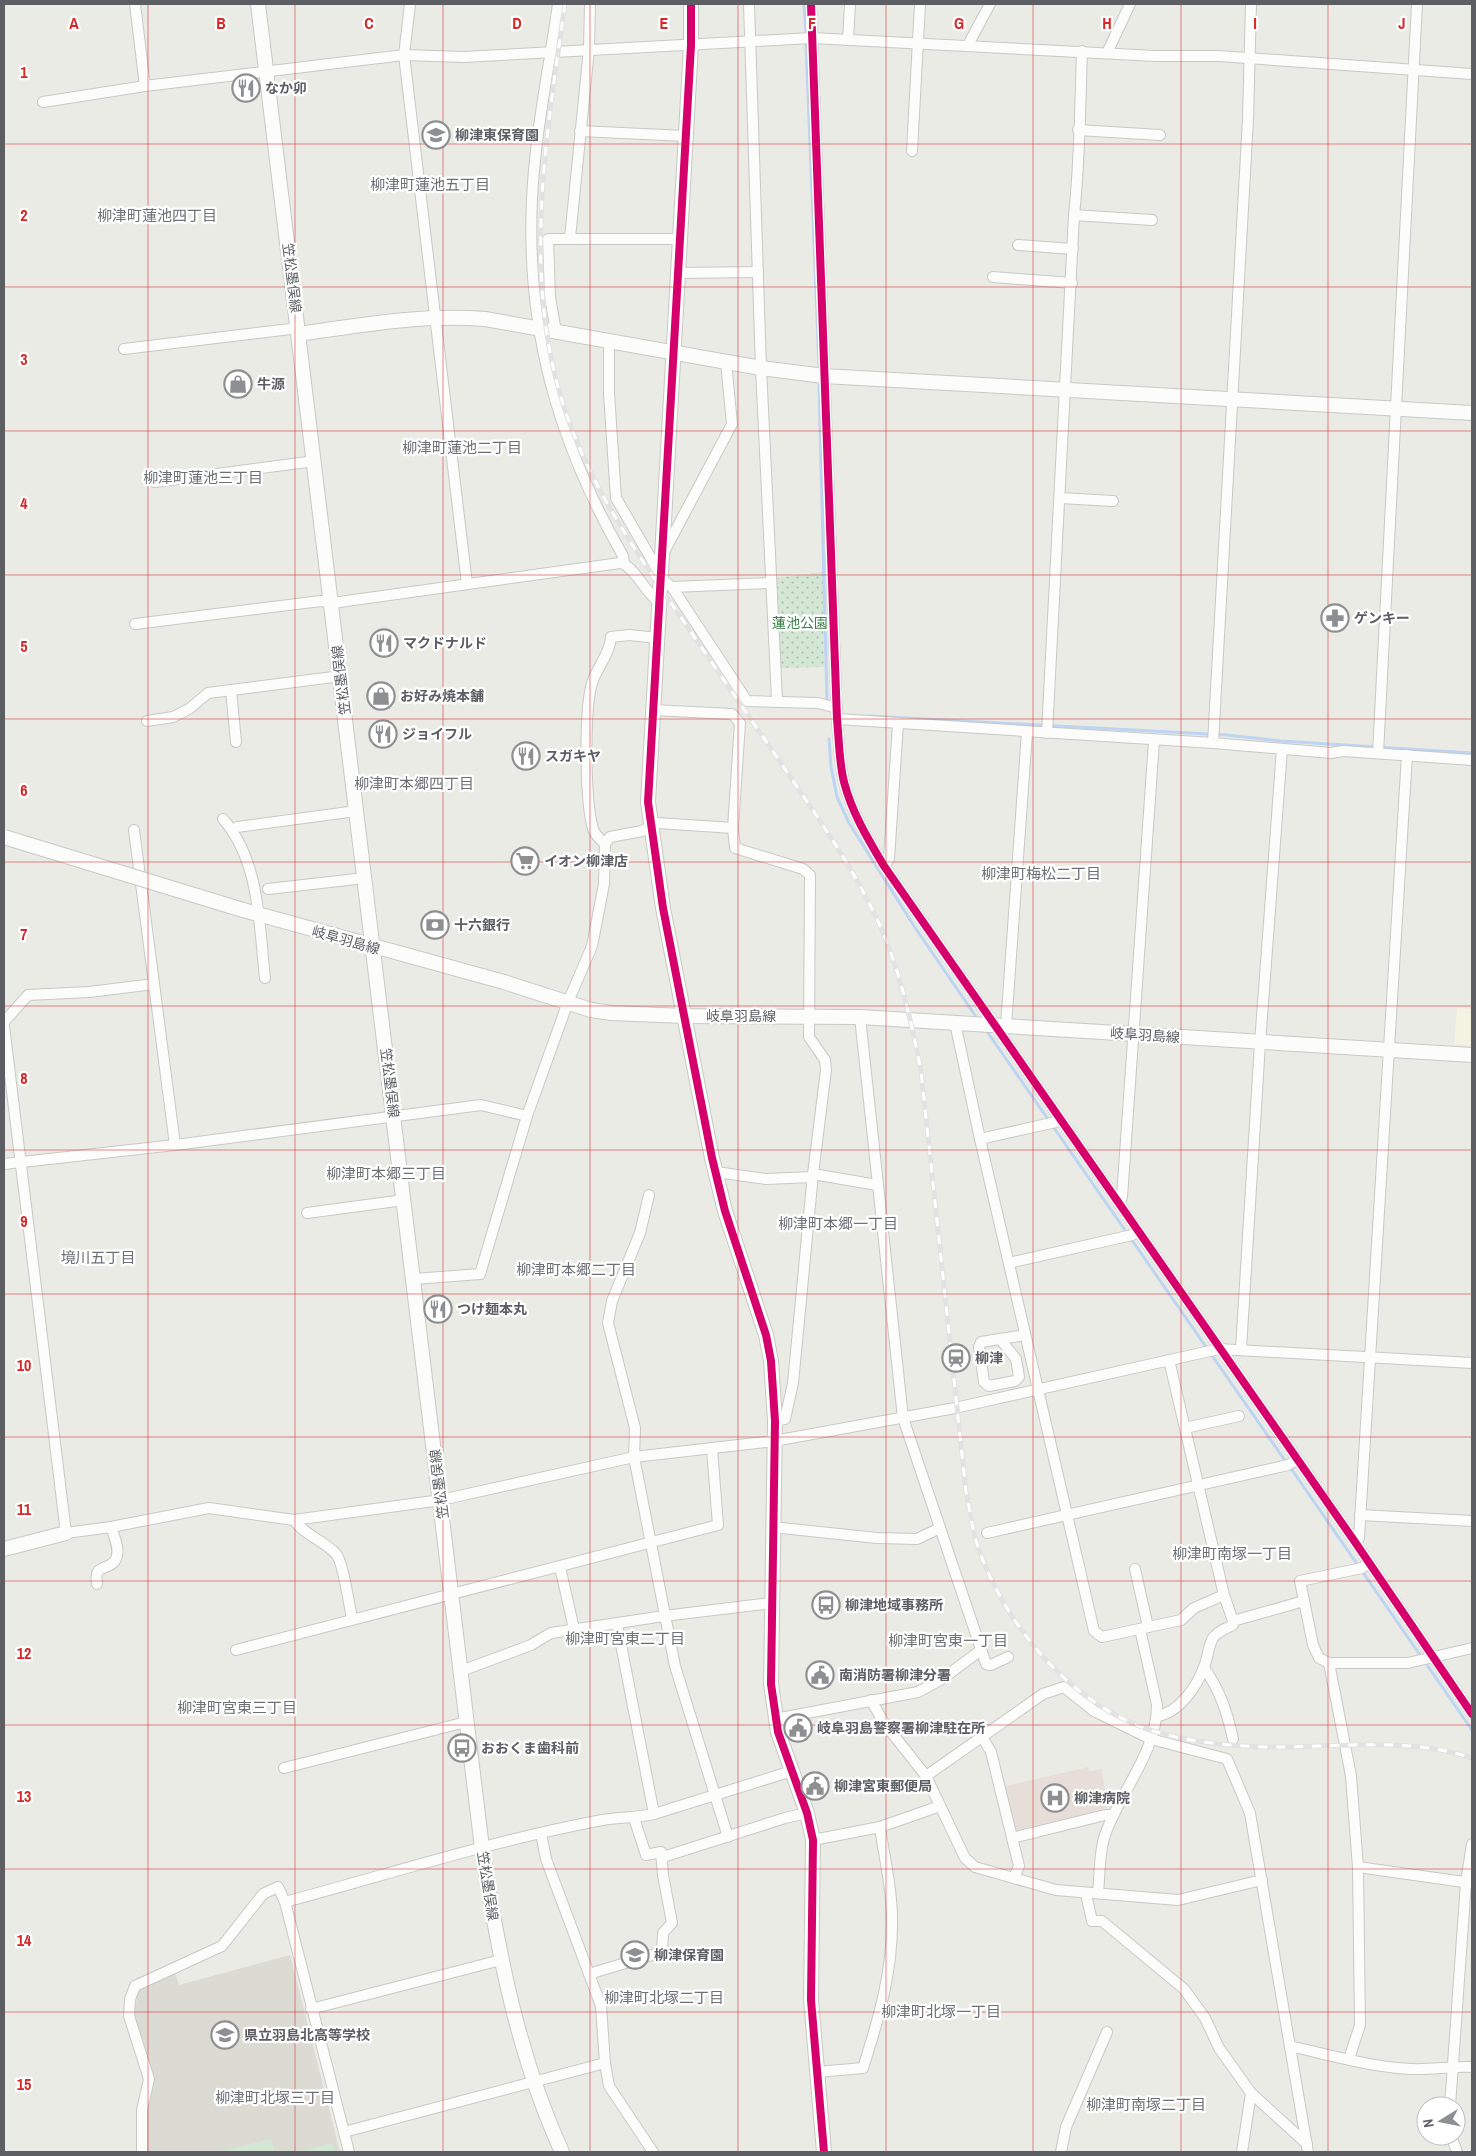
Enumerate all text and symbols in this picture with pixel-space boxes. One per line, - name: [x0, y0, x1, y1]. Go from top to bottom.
- text: A: [69, 12, 79, 34]
- text: B: [216, 12, 226, 34]
- text: C: [364, 12, 374, 34]
- text: D: [512, 12, 522, 34]
- text: E: [660, 12, 669, 34]
- text: F: [808, 12, 816, 34]
- text: G: [954, 12, 964, 34]
- text: H: [1102, 12, 1112, 34]
- text: I: [1253, 12, 1257, 34]
- text: J: [1398, 12, 1406, 34]
- text: 1: [20, 61, 28, 83]
- restaurant icon: なか卯: [231, 73, 261, 103]
- place label: なか卯: [265, 79, 307, 97]
- school or university icon: 柳津東保育園: [421, 120, 451, 150]
- place label: 柳津東保育園: [455, 126, 539, 144]
- district label: 柳津町蓮池五丁目: [370, 174, 490, 195]
- text: 2: [20, 204, 28, 226]
- district label: 柳津町蓮池四丁目: [97, 205, 217, 226]
- street label: 笠松墨俣線: [279, 242, 305, 314]
- text: 3: [20, 348, 28, 370]
- shop icon: 牛源: [223, 369, 253, 399]
- place label: 牛源: [257, 375, 285, 393]
- district label: 柳津町蓮池二丁目: [402, 437, 522, 458]
- district label: 柳津町蓮池三丁目: [143, 467, 263, 488]
- text: 4: [20, 492, 28, 514]
- pharmacy icon: ゲンキー: [1320, 603, 1350, 633]
- place label: ゲンキー: [1354, 609, 1410, 627]
- park label: 蓮池公園: [772, 614, 828, 632]
- restaurant icon: マクドナルド: [369, 628, 399, 658]
- place label: マクドナルド: [403, 634, 487, 652]
- text: 5: [20, 635, 28, 657]
- street label: 笠松墨俣線: [328, 644, 354, 716]
- shop icon: お好み焼本舗: [366, 681, 396, 711]
- place label: お好み焼本舗: [400, 687, 484, 705]
- restaurant icon: ジョイフル: [368, 719, 398, 749]
- place label: ジョイフル: [402, 725, 472, 743]
- restaurant icon: スガキヤ: [511, 741, 541, 771]
- place label: スガキヤ: [545, 747, 601, 765]
- district label: 柳津町本郷四丁目: [354, 773, 474, 794]
- text: 6: [20, 779, 28, 801]
- supermarket icon: イオン柳津店: [510, 846, 540, 876]
- place label: イオン柳津店: [544, 852, 628, 870]
- district label: 柳津町梅松二丁目: [981, 863, 1101, 884]
- bank icon: 十六銀行: [420, 910, 450, 940]
- place label: 十六銀行: [454, 916, 510, 934]
- street label: 岐阜羽島線: [310, 922, 382, 958]
- text: 7: [20, 923, 28, 945]
- street label: 岐阜羽島線: [706, 1007, 776, 1025]
- street label: 岐阜羽島線: [1109, 1024, 1181, 1046]
- street label: 笠松墨俣線: [377, 1047, 403, 1119]
- text: 8: [20, 1067, 28, 1089]
- district label: 柳津町本郷三丁目: [326, 1163, 446, 1184]
- text: 9: [20, 1210, 28, 1232]
- district label: 柳津町本郷一丁目: [778, 1213, 898, 1234]
- district label: 境川五丁目: [60, 1247, 136, 1268]
- district label: 柳津町本郷二丁目: [516, 1259, 636, 1280]
- restaurant icon: つけ麺本丸: [423, 1294, 453, 1324]
- place label: つけ麺本丸: [457, 1300, 527, 1318]
- station icon: 柳津: [941, 1343, 971, 1373]
- place label: 柳津: [975, 1349, 1003, 1367]
- text: 10: [17, 1354, 31, 1376]
- street label: 笠松墨俣線: [426, 1448, 452, 1520]
- text: 11: [17, 1498, 32, 1520]
- district label: 柳津町南塚一丁目: [1172, 1543, 1292, 1564]
- bus stop icon: 柳津地域事務所: [811, 1590, 841, 1620]
- place label: 柳津地域事務所: [845, 1596, 943, 1614]
- district label: 柳津町宮東二丁目: [565, 1628, 685, 1649]
- district label: 柳津町宮東一丁目: [888, 1630, 1008, 1651]
- text: 12: [17, 1642, 31, 1664]
- public building icon: 南消防署柳津分署: [805, 1660, 835, 1690]
- place label: 南消防署柳津分署: [839, 1666, 951, 1684]
- district label: 柳津町宮東三丁目: [177, 1697, 297, 1718]
- public building icon: 岐阜羽島警察署柳津駐在所: [783, 1713, 813, 1743]
- place label: 岐阜羽島警察署柳津駐在所: [817, 1719, 985, 1737]
- bus stop icon: おおくま歯科前: [447, 1733, 477, 1763]
- place label: おおくま歯科前: [481, 1739, 579, 1757]
- public building icon: 柳津宮東郵便局: [800, 1771, 830, 1801]
- place label: 柳津宮東郵便局: [834, 1777, 932, 1795]
- hospital icon: 柳津病院: [1040, 1783, 1070, 1813]
- text: 13: [17, 1785, 31, 1807]
- place label: 柳津病院: [1074, 1789, 1130, 1807]
- street label: 笠松墨俣線: [474, 1850, 502, 1922]
- text: 14: [17, 1929, 32, 1951]
- school or university icon: 柳津保育園: [620, 1940, 650, 1970]
- place label: 柳津保育園: [654, 1946, 724, 1964]
- district label: 柳津町北塚二丁目: [604, 1987, 724, 2008]
- district label: 柳津町北塚一丁目: [881, 2001, 1001, 2022]
- school or university icon: 県立羽島北高等学校: [210, 2020, 240, 2050]
- place label: 県立羽島北高等学校: [244, 2026, 370, 2044]
- text: 15: [17, 2073, 31, 2095]
- district label: 柳津町北塚三丁目: [215, 2087, 335, 2108]
- district label: 柳津町南塚二丁目: [1086, 2094, 1206, 2115]
- north arrow: [1416, 2096, 1466, 2146]
- text: N: [1419, 2118, 1438, 2129]

